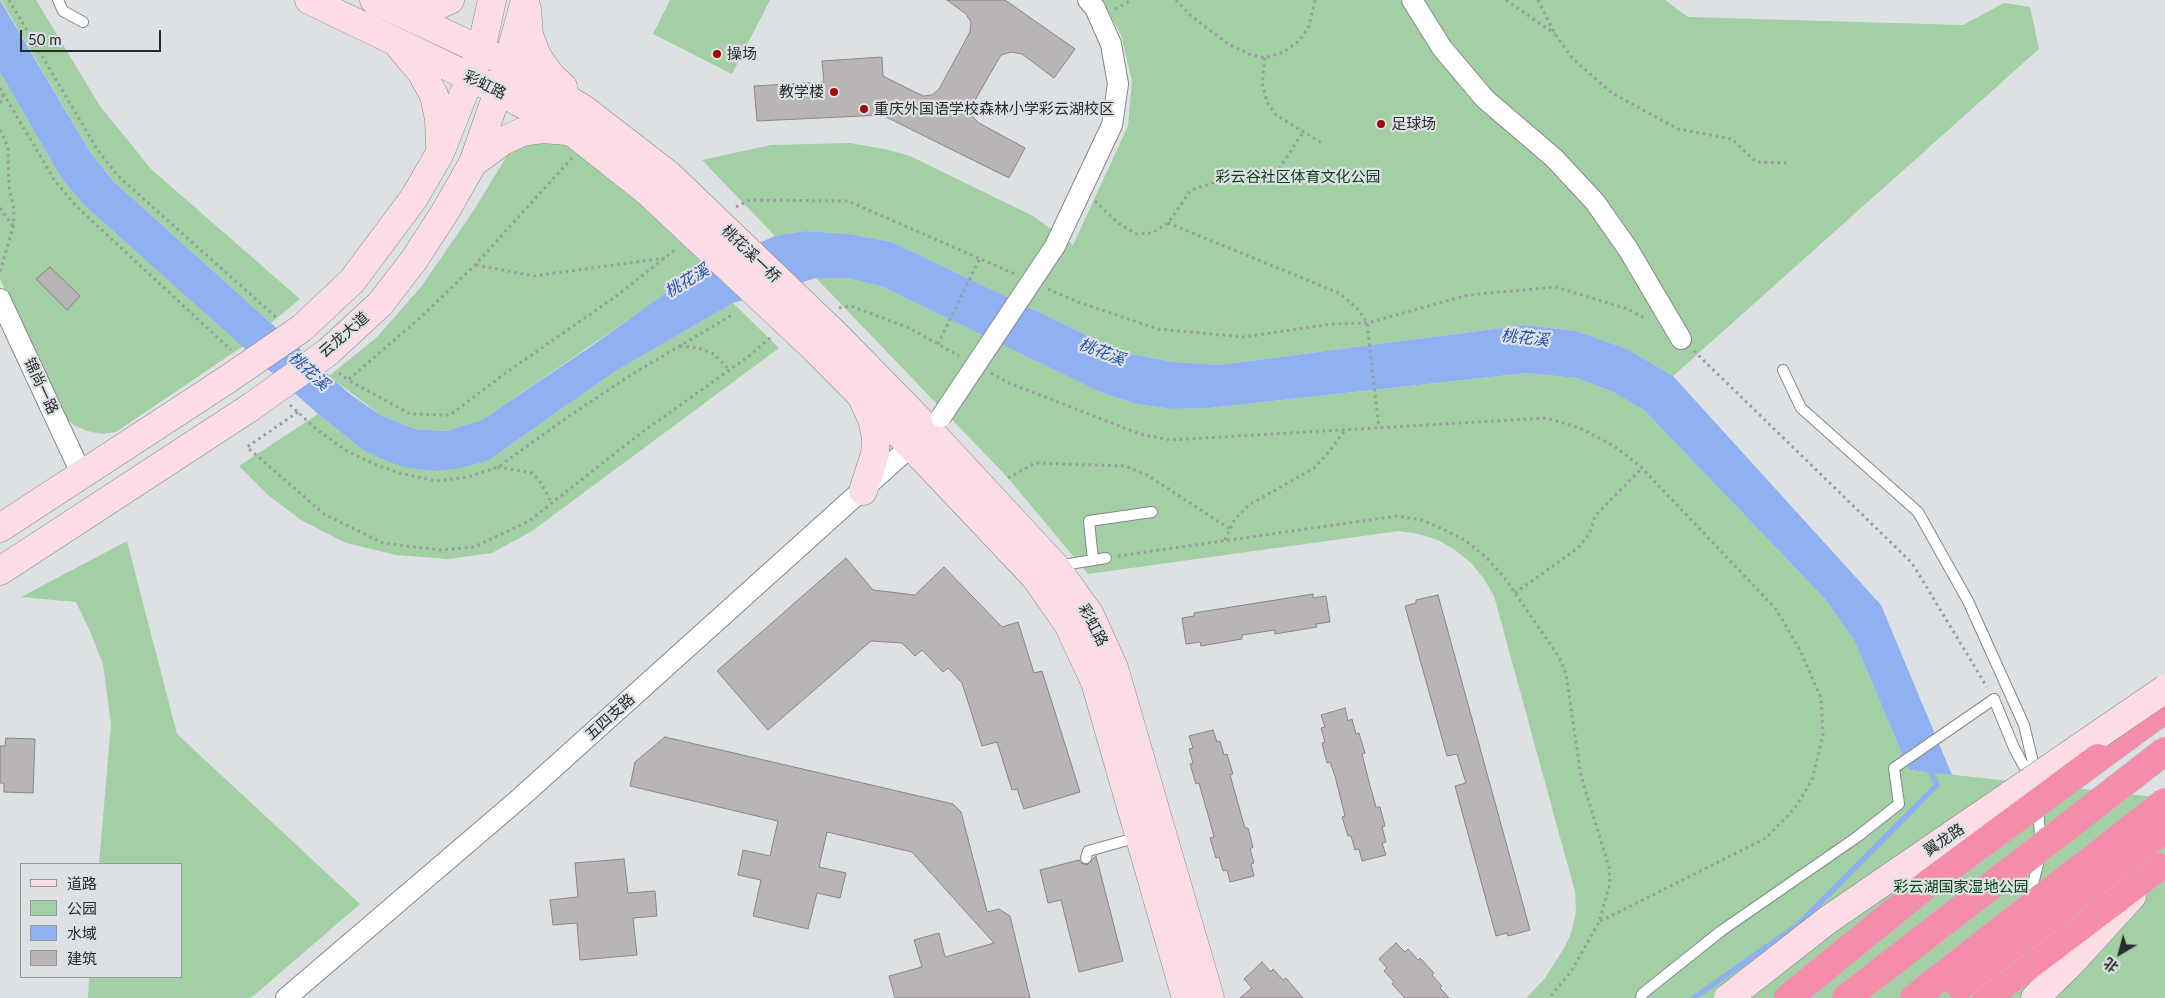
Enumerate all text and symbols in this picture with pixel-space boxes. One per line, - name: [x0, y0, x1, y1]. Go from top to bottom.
- scale bar: [22, 20, 164, 52]
- text: 50 m: [28, 30, 62, 48]
- place label: 操场: [727, 45, 757, 63]
- marker: 操场: [711, 48, 723, 60]
- street label: 彩虹路: [461, 67, 509, 103]
- place label: 教学楼: [779, 83, 824, 101]
- marker: 教学楼: [828, 86, 840, 98]
- place label: 重庆外国语学校森林小学彩云湖校区: [874, 100, 1114, 118]
- marker: 重庆外国语学校森林小学彩云湖校区: [858, 103, 870, 115]
- place label: 足球场: [1391, 115, 1436, 133]
- marker: 足球场: [1375, 118, 1387, 130]
- park label: 彩云谷社区体育文化公园: [1216, 168, 1380, 186]
- street label: 桃花溪一桥: [718, 221, 784, 287]
- water label: 桃花溪: [661, 260, 713, 302]
- street label: 云龙大道: [315, 309, 373, 361]
- water label: 桃花溪: [1500, 326, 1550, 350]
- water label: 桃花溪: [1076, 334, 1128, 370]
- water label: 桃花溪: [285, 348, 333, 394]
- street label: 锦尚一路: [20, 355, 62, 417]
- street label: 彩虹路: [1074, 601, 1112, 649]
- street label: 五四支路: [582, 690, 638, 744]
- street label: 翼龙路: [1920, 820, 1968, 860]
- legend: [20, 863, 182, 978]
- text: 道路: [67, 874, 97, 892]
- park label: 彩云湖国家湿地公园: [1894, 878, 2028, 896]
- text: 公园: [67, 899, 97, 917]
- text: 水域: [67, 924, 97, 942]
- north arrow: [2095, 928, 2145, 978]
- text: 建筑: [67, 949, 97, 967]
- text: 北: [2100, 954, 2121, 976]

